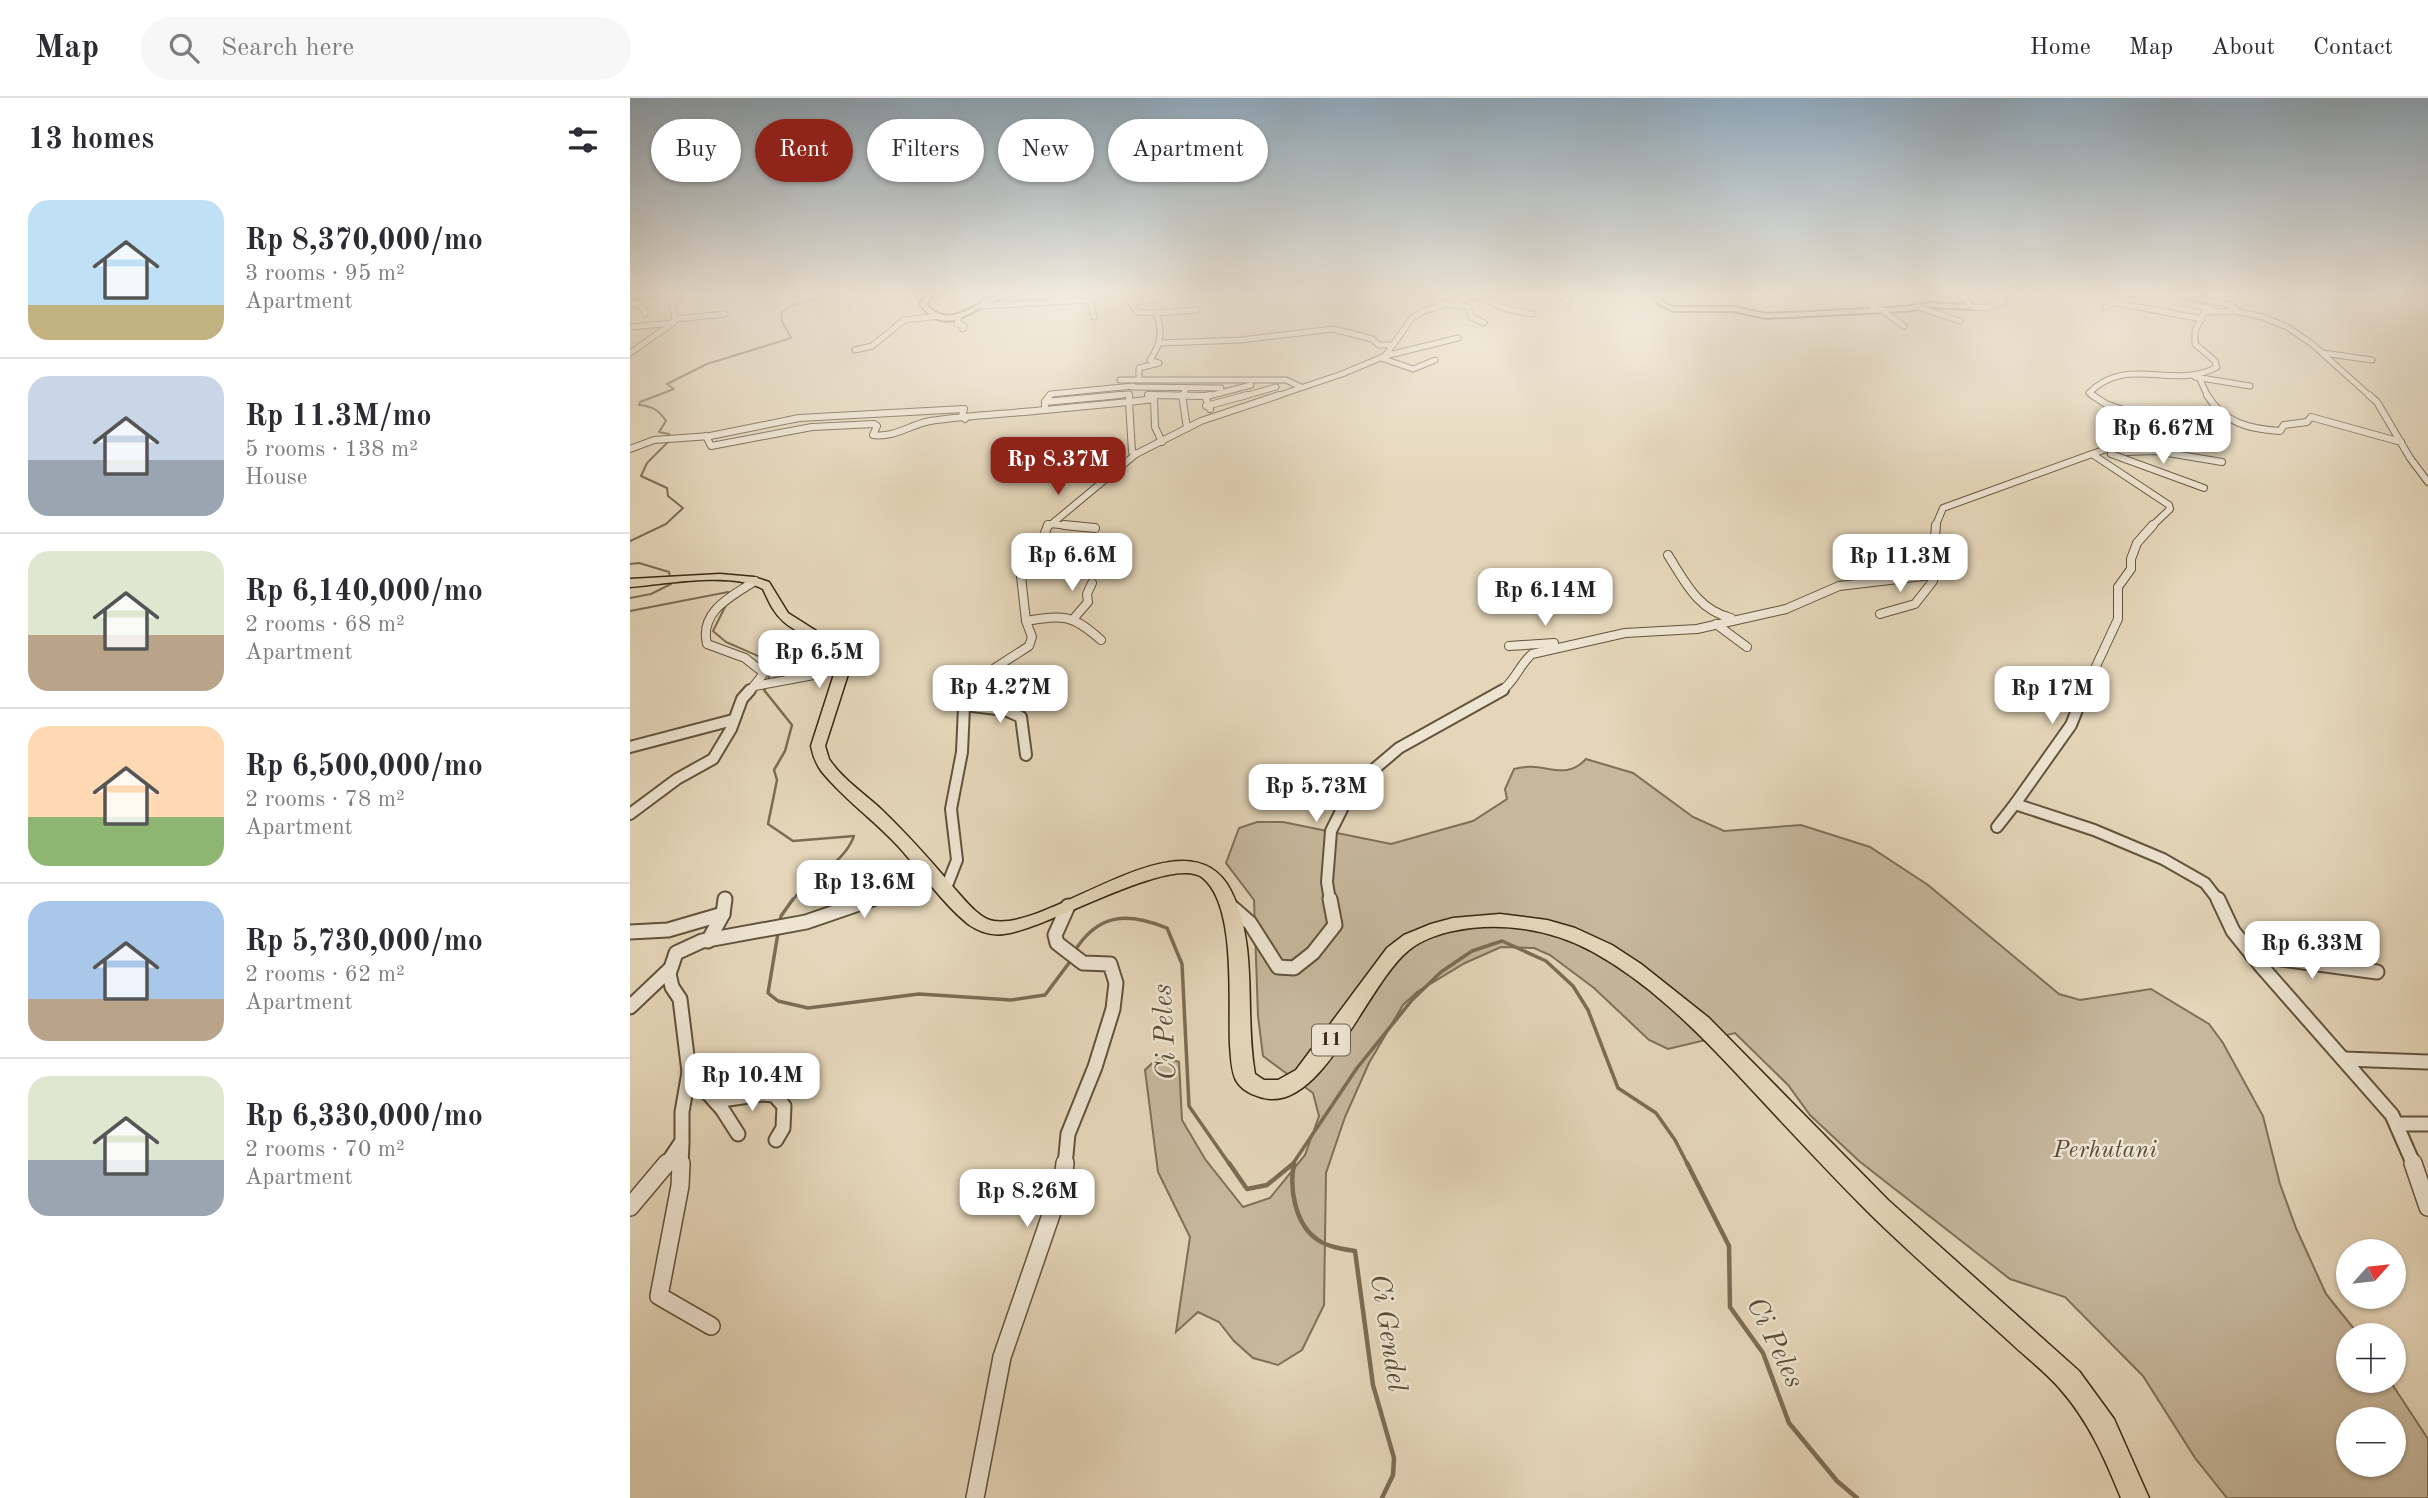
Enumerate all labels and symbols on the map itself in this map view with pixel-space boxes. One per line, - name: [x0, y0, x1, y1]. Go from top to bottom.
- pin: Rp 6.67M: [2091, 406, 2235, 466]
- pin: Rp 8.37M: [986, 438, 1130, 497]
- pin: Rp 6.6M: [1007, 533, 1137, 593]
- pin: Rp 11.3M: [1828, 534, 1972, 594]
- pin: Rp 6.14M: [1473, 568, 1617, 628]
- pin: Rp 6.5M: [754, 630, 884, 690]
- pin: Rp 4.27M: [928, 666, 1072, 725]
- pin: Rp 17M: [1995, 666, 2109, 726]
- pin: Rp 5.73M: [1244, 764, 1388, 824]
- pin: Rp 13.6M: [792, 860, 936, 920]
- pin: Rp 6.33M: [2240, 922, 2384, 981]
- water label: Ci Peles: [1149, 983, 1183, 1081]
- road number: 11: [1312, 1024, 1350, 1056]
- pin: Rp 10.4M: [680, 1054, 824, 1113]
- park label: Perhutani: [2052, 1139, 2157, 1163]
- pin: Rp 8.26M: [955, 1170, 1099, 1229]
- north arrow: [2336, 1239, 2406, 1309]
- water label: Ci Gendel: [1364, 1272, 1410, 1394]
- water label: Ci Peles: [1740, 1293, 1808, 1393]

